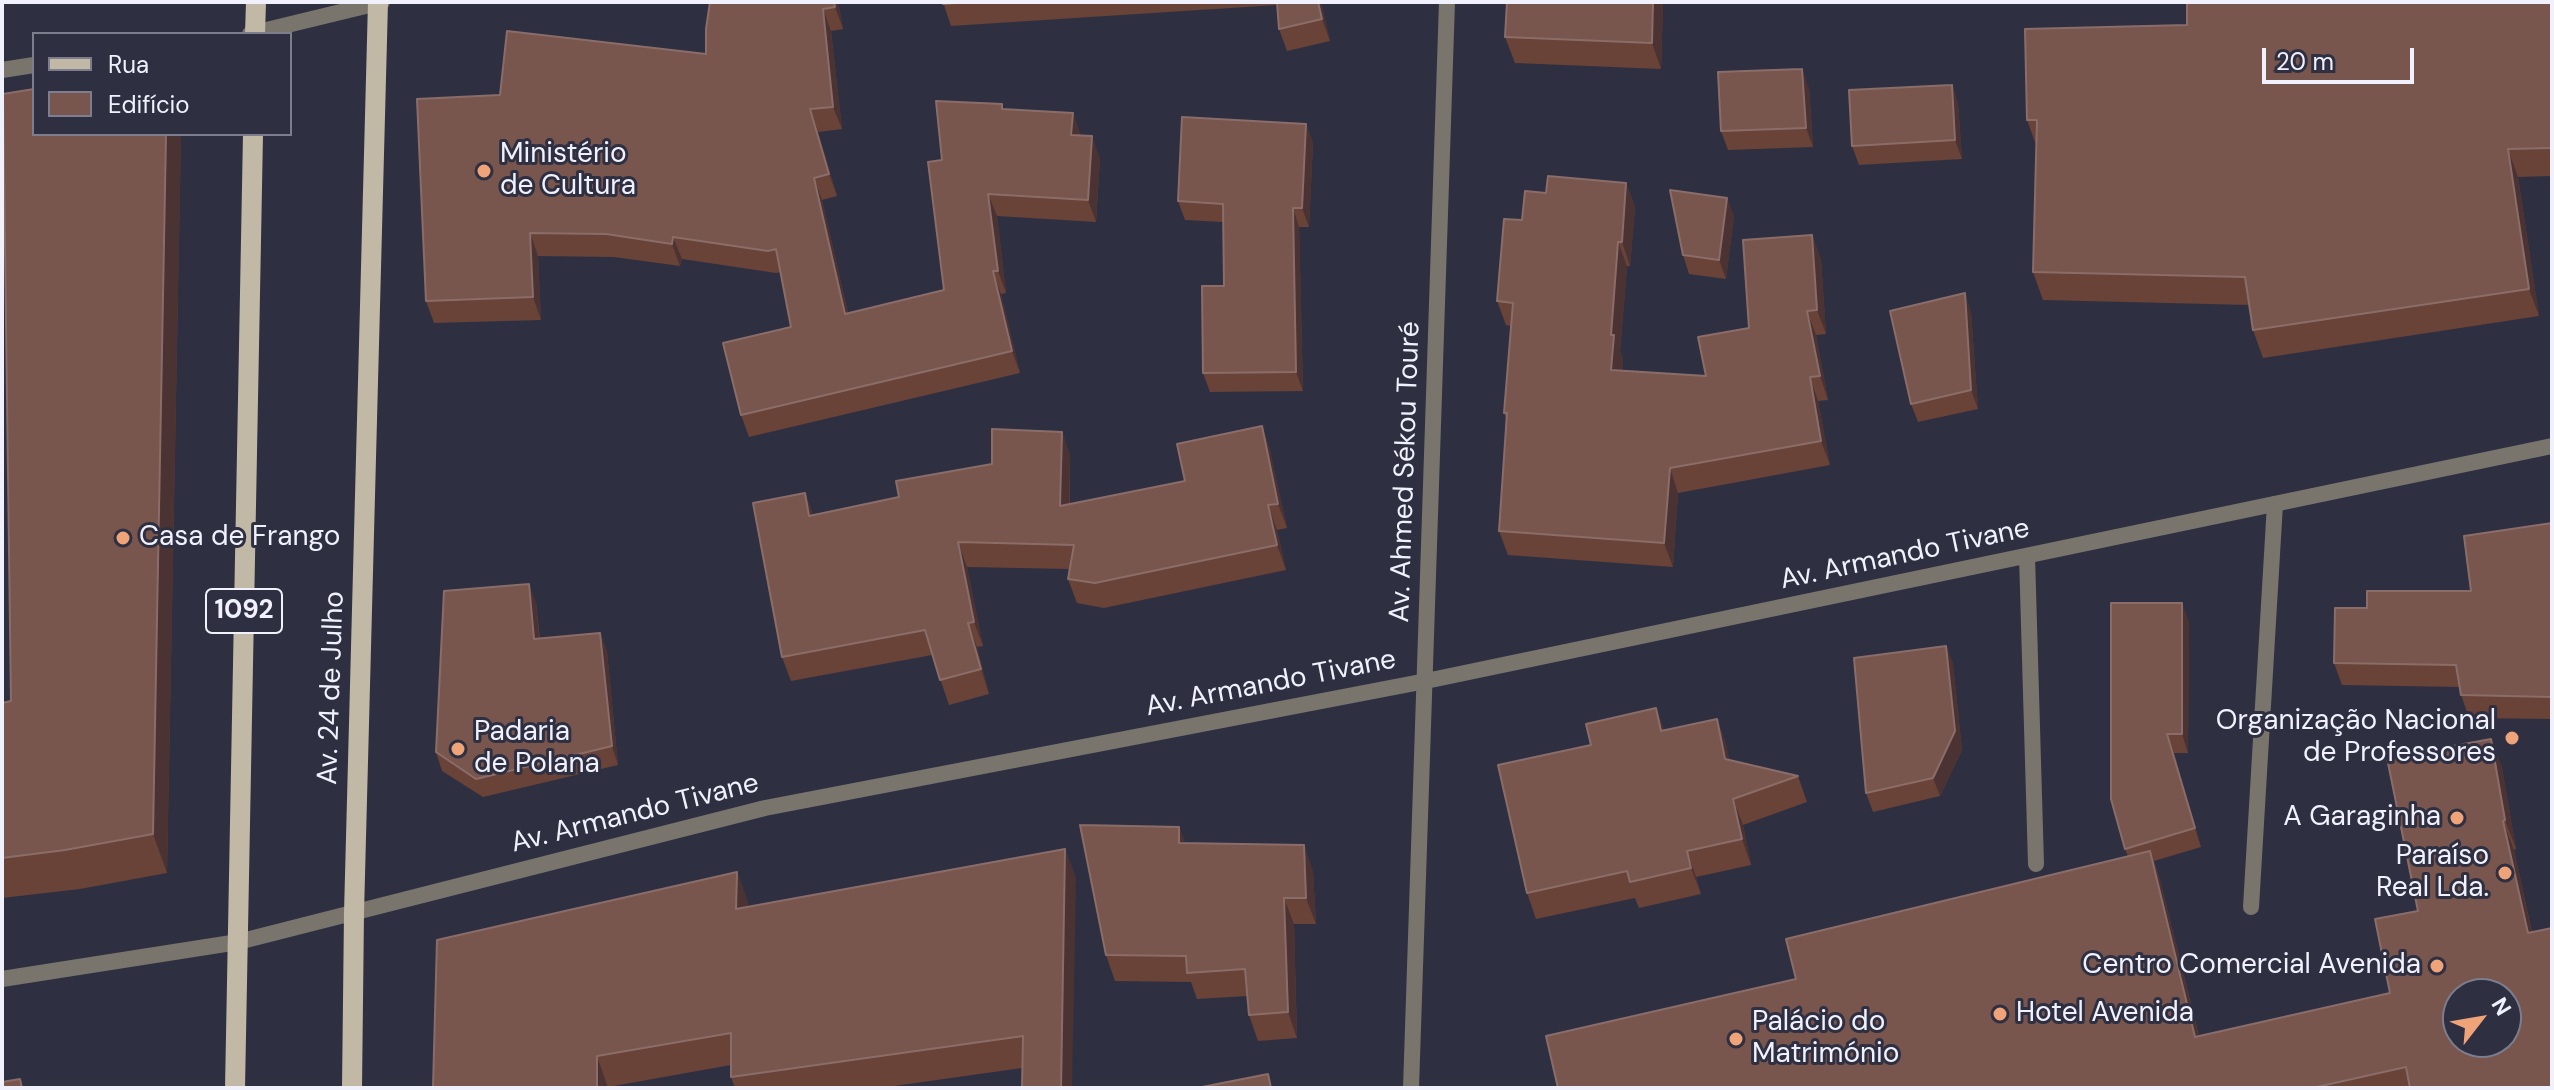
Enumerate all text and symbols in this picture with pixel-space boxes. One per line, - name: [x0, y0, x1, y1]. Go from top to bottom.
- legend: [32, 32, 292, 136]
- scale bar: [2266, 32, 2418, 82]
- text: 20 m: [2276, 46, 2334, 77]
- text: Rua: [108, 49, 149, 80]
- text: Edifício: [108, 89, 190, 120]
- place label: Ministério de Cultura: [500, 138, 636, 204]
- marker: Ministério de Cultura: [475, 162, 493, 180]
- street label: Av. Ahmed Sékou Touré: [1384, 321, 1428, 623]
- street label: Av. Armando Tivane: [1777, 512, 2033, 598]
- place label: Casa de Frango: [139, 521, 340, 555]
- marker: Casa de Frango: [114, 529, 132, 547]
- road number: 1092: [206, 589, 282, 633]
- street label: Av. 24 de Julho: [312, 591, 352, 785]
- street label: Av. Armando Tivane: [1143, 643, 1399, 725]
- place label: Organização Nacional de Professores: [2216, 705, 2496, 771]
- place label: Padaria de Polana: [474, 716, 600, 782]
- marker: Organização Nacional de Professores: [2503, 729, 2521, 747]
- marker: Padaria de Polana: [449, 740, 467, 758]
- street label: Av. Armando Tivane: [508, 767, 762, 861]
- place label: A Garaginha: [2283, 801, 2441, 835]
- marker: A Garaginha: [2448, 809, 2466, 827]
- place label: Paraíso Real Lda.: [2376, 840, 2489, 906]
- marker: Paraíso Real Lda.: [2496, 864, 2514, 882]
- place label: Centro Comercial Avenida: [2082, 949, 2421, 983]
- marker: Centro Comercial Avenida: [2428, 957, 2446, 975]
- north arrow: [2442, 978, 2522, 1058]
- text: N: [2485, 992, 2518, 1021]
- place label: Hotel Avenida: [2016, 997, 2194, 1031]
- marker: Hotel Avenida: [1991, 1005, 2009, 1023]
- place label: Palácio do Matrimónio: [1752, 1006, 1899, 1072]
- marker: Palácio do Matrimónio: [1727, 1030, 1745, 1048]

